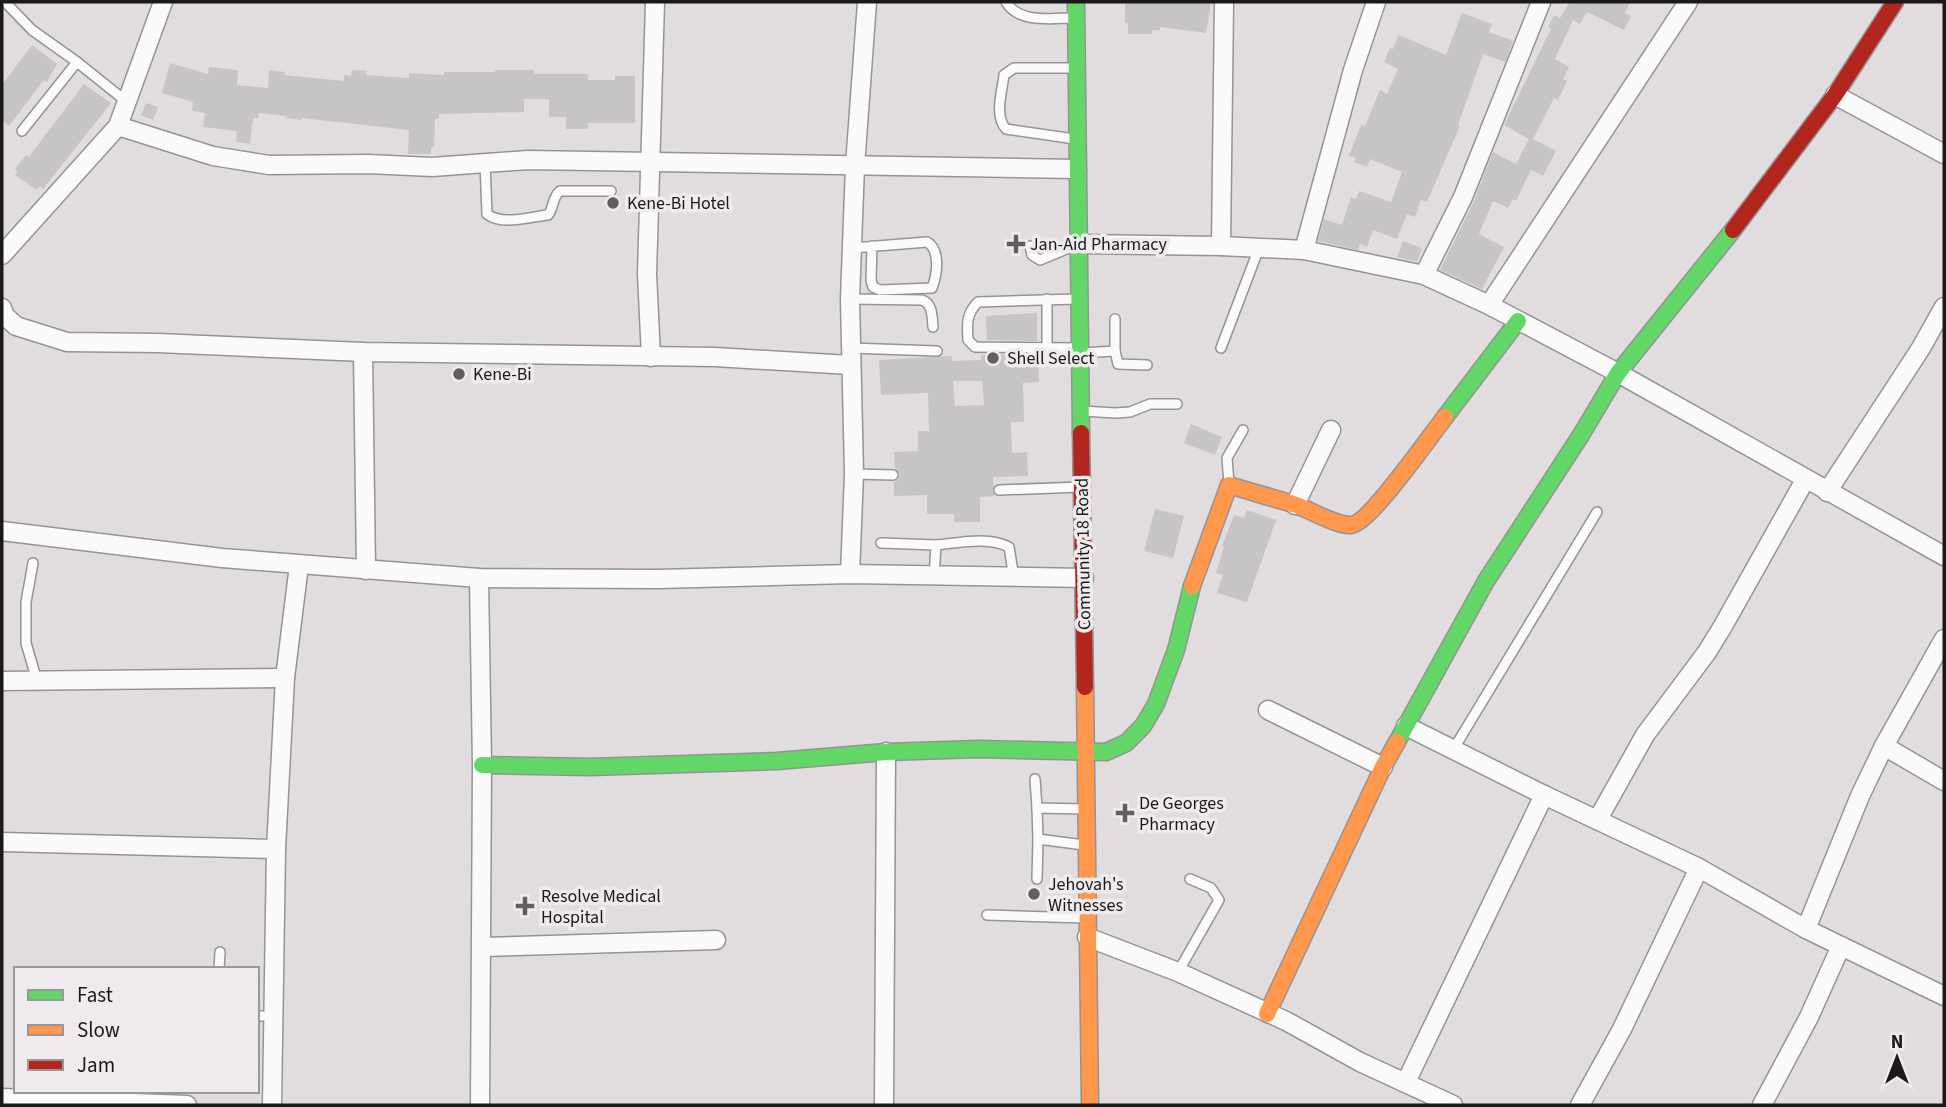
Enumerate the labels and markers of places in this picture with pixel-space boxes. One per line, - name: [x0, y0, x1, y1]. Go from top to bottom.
- place label: Kene-Bi Hotel: [627, 191, 730, 216]
- marker: Kene-Bi Hotel: [605, 195, 621, 211]
- place label: Jan-Aid Pharmacy: [1030, 232, 1168, 257]
- marker: Jan-Aid Pharmacy: [1008, 236, 1024, 252]
- place label: Shell Select: [1007, 346, 1094, 371]
- marker: Shell Select: [985, 350, 1001, 366]
- place label: Kene-Bi: [473, 362, 532, 387]
- marker: Kene-Bi: [451, 366, 467, 382]
- place label: De Georges Pharmacy: [1139, 791, 1224, 837]
- marker: De Georges Pharmacy: [1117, 805, 1133, 821]
- place label: Jehovah's Witnesses: [1048, 872, 1124, 918]
- place label: Resolve Medical Hospital: [541, 884, 661, 930]
- marker: Jehovah's Witnesses: [1026, 886, 1042, 902]
- marker: Resolve Medical Hospital: [515, 896, 535, 916]

